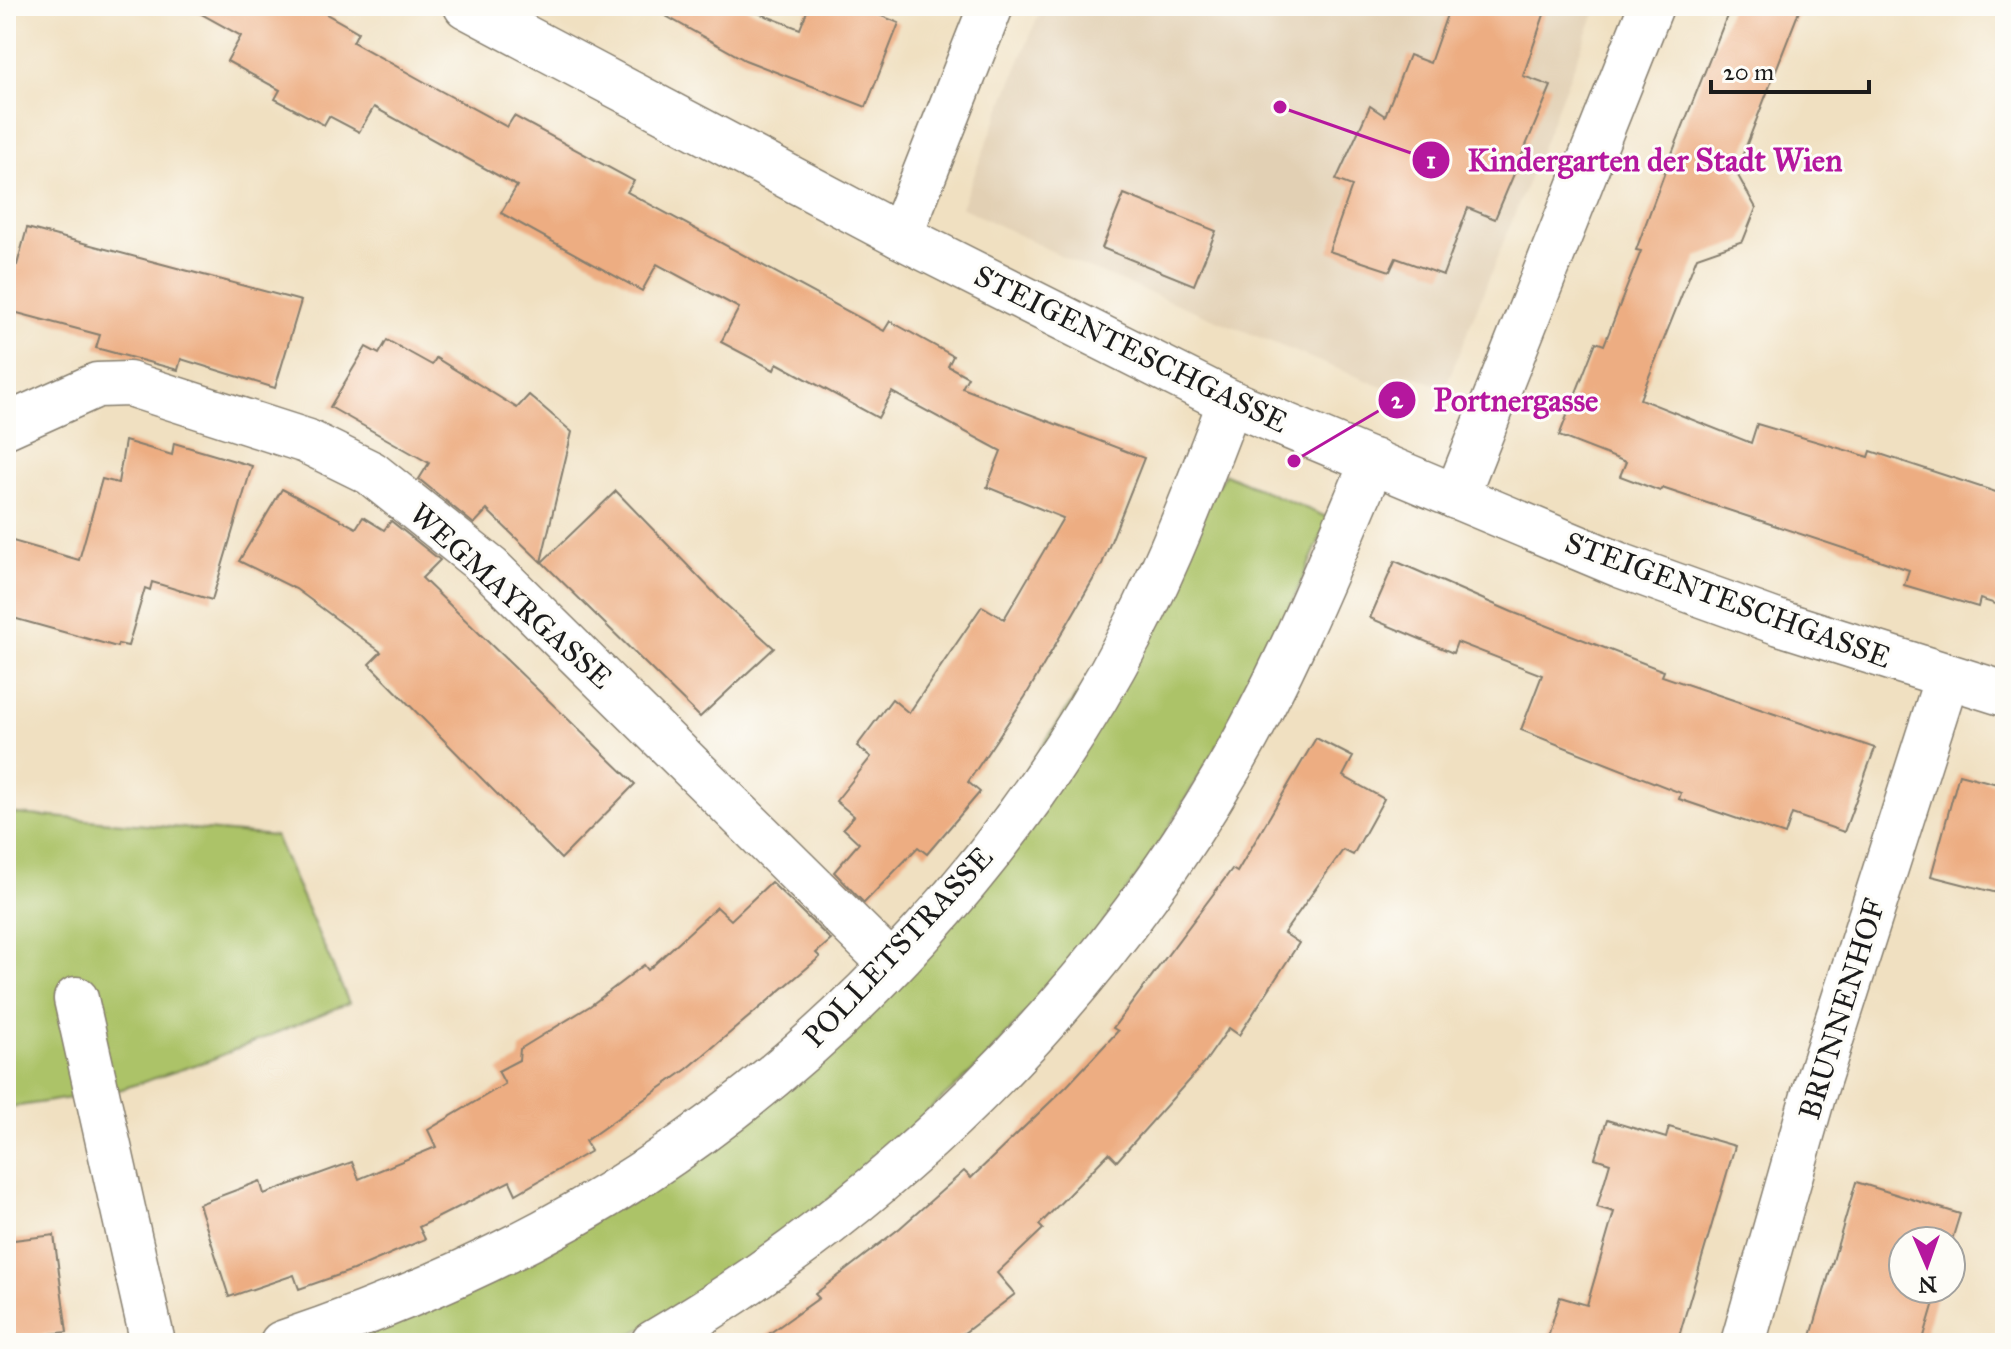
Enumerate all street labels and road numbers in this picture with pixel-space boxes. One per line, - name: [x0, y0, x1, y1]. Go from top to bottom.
- street label: STEIGENTESCHGASSE: [968, 257, 1294, 441]
- street label: WEGMAYRGASSE: [402, 496, 620, 696]
- street label: STEIGENTESCHGASSE: [1560, 524, 1896, 676]
- street label: POLLETSTRASSE: [796, 839, 1000, 1055]
- street label: BRUNNENHOF: [1791, 894, 1893, 1124]

